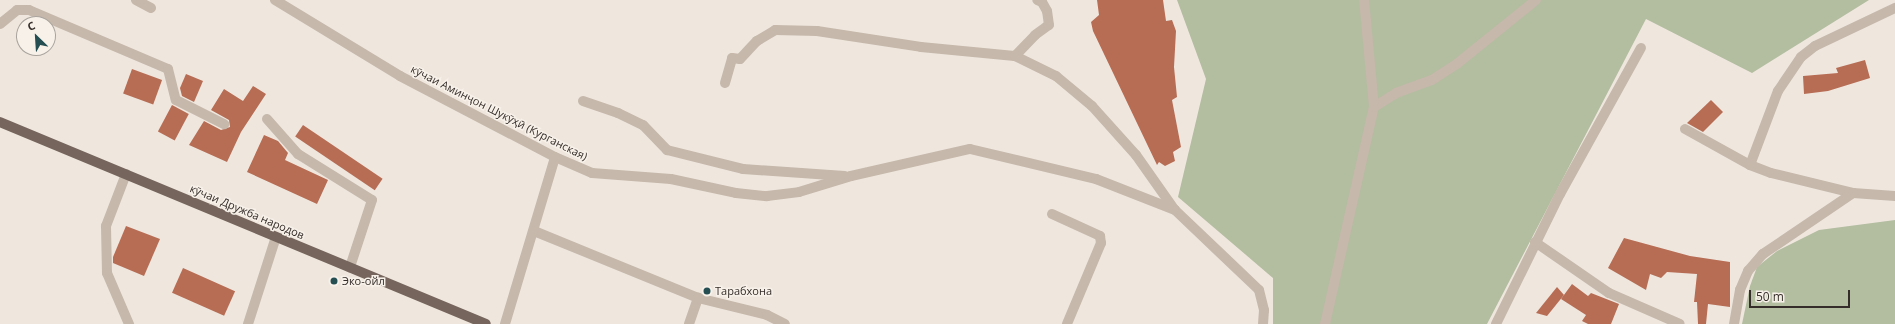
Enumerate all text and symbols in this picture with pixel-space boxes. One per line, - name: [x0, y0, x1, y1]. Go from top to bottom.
- north arrow: [16, 16, 56, 56]
- text: С: [25, 17, 37, 34]
- street label: кӯчаи Аминҷон Шукӯҳӣ (Курганская): [409, 63, 589, 163]
- street label: кӯчаи Дружба народов: [188, 182, 306, 242]
- place label: Эко-ойл: [342, 274, 385, 288]
- marker: Эко-ойл: [329, 276, 339, 286]
- scale bar: [1751, 282, 1852, 308]
- place label: Тарабхона: [715, 284, 772, 298]
- marker: Тарабхона: [702, 286, 712, 296]
- text: 50 m: [1756, 288, 1784, 305]

